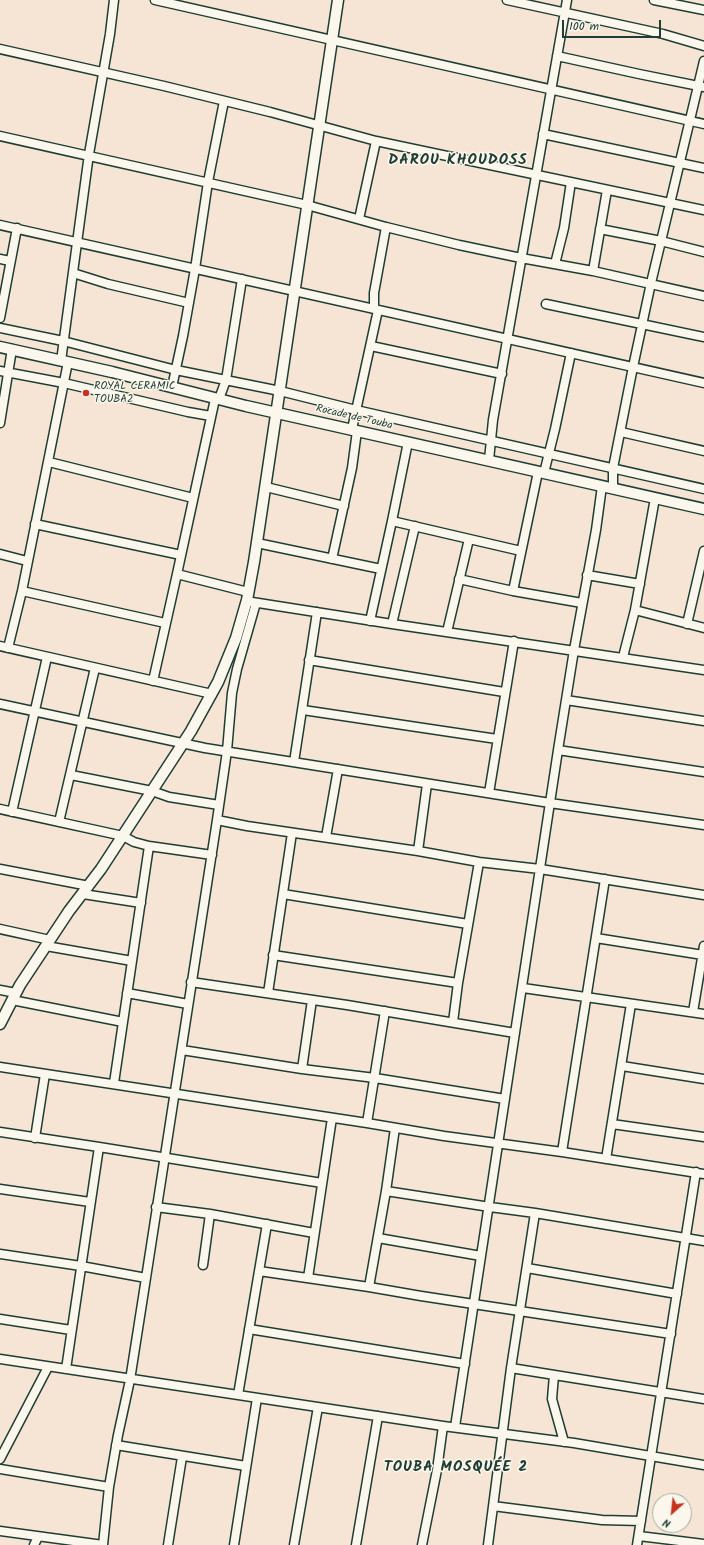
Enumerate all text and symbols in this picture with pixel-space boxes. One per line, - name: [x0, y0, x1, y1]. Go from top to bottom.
- scale bar: [564, 12, 663, 38]
- text: 100 m: [569, 17, 599, 36]
- district label: DAROU KHOUDOSS: [388, 152, 528, 170]
- place label: ROYAL CERAMIC TOUBA2: [94, 380, 175, 406]
- marker: ROYAL CERAMIC TOUBA2: [81, 388, 91, 398]
- street label: Rocade de Touba: [314, 403, 394, 433]
- district label: TOUBA MOSQUÉE 2: [384, 1459, 528, 1477]
- north arrow: [652, 1493, 692, 1533]
- text: N: [660, 1513, 674, 1532]

